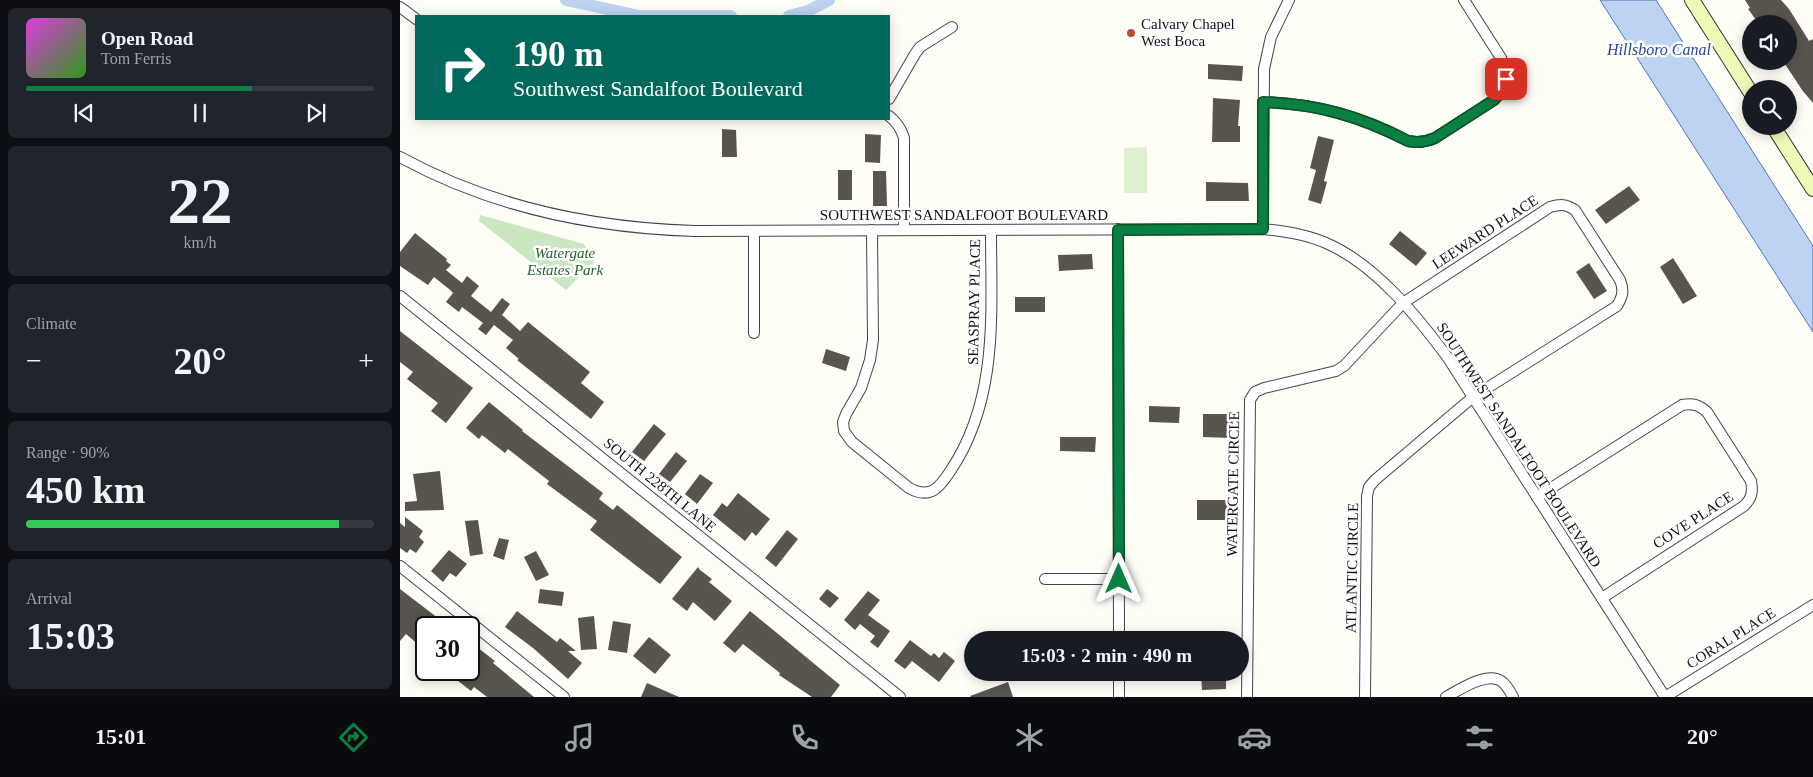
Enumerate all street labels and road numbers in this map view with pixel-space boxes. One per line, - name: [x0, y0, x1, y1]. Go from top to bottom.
- street label: LEEWARD PLACE: [1429, 192, 1541, 272]
- street label: SOUTHWEST SANDALFOOT BOULEVARD: [820, 207, 1108, 223]
- street label: SEASPRAY PLACE: [965, 239, 983, 365]
- street label: SOUTHWEST SANDALFOOT BOULEVARD: [1434, 320, 1604, 570]
- street label: WATERGATE CIRCLE: [1224, 411, 1242, 557]
- street label: SOUTH 228TH LANE: [601, 435, 719, 535]
- street label: COVE PLACE: [1650, 488, 1736, 552]
- street label: ATLANTIC CIRCLE: [1343, 503, 1361, 633]
- street label: CORAL PLACE: [1684, 604, 1778, 672]

